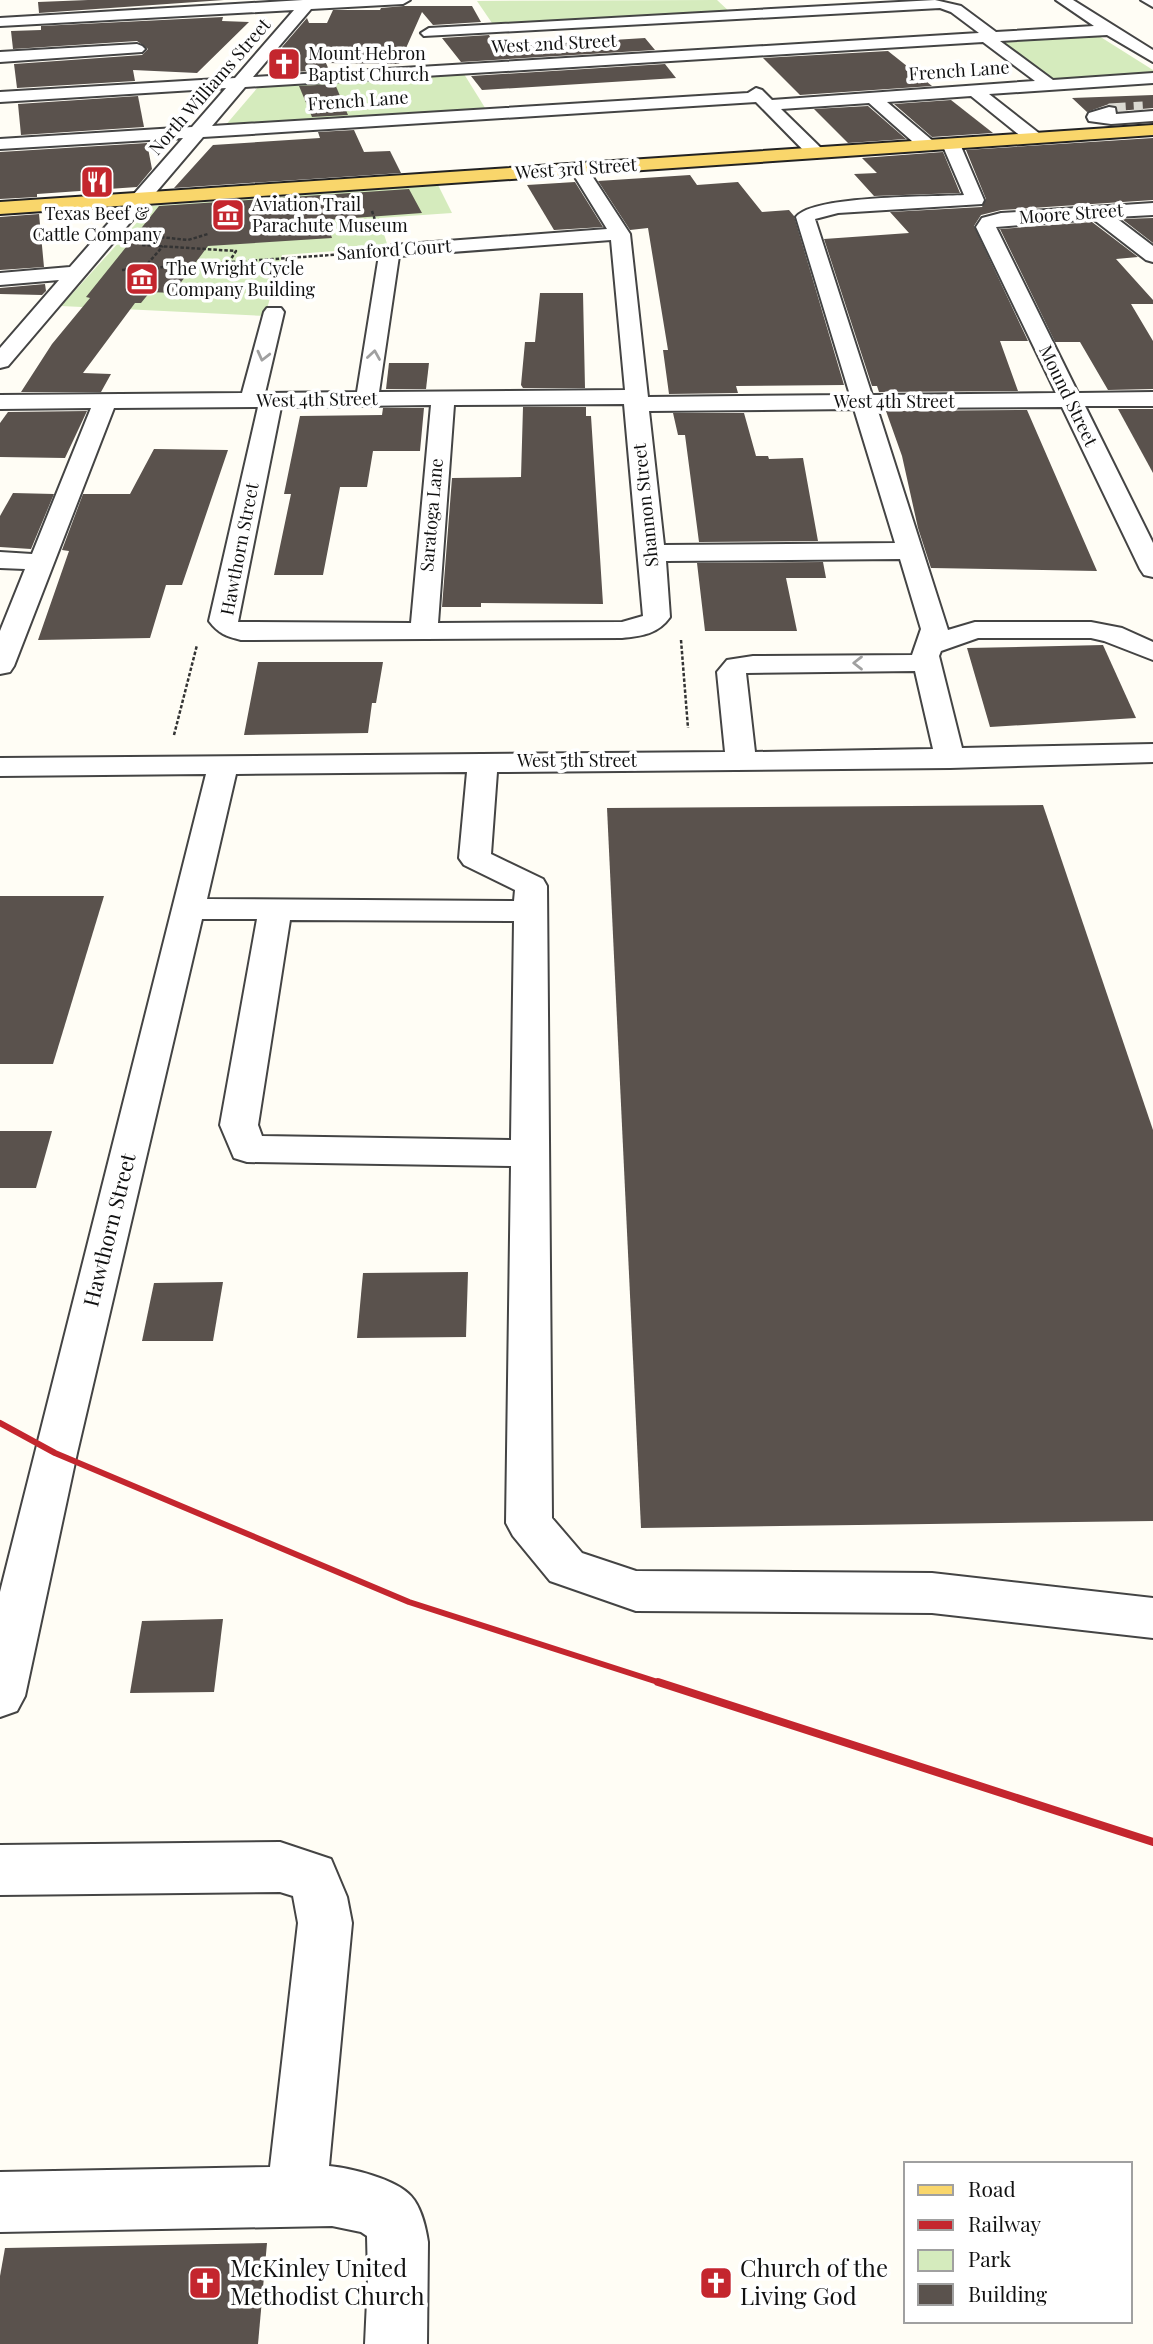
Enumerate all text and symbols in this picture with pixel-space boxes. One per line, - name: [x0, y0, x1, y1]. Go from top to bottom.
- street label: North Williams Street: [143, 12, 276, 160]
- street label: West 2nd Street: [490, 28, 618, 58]
- place label: Mount Hebron Baptist Church: [308, 41, 430, 86]
- church icon: Mount Hebron Baptist Church: [265, 45, 303, 83]
- street label: French Lane: [908, 55, 1010, 85]
- street label: French Lane: [307, 85, 409, 115]
- street label: West 3rd Street: [513, 152, 638, 184]
- restaurant icon: Texas Beef & Cattle Company: [78, 163, 116, 201]
- place label: Aviation Trail Parachute Museum: [251, 192, 408, 237]
- museum icon: Aviation Trail Parachute Museum: [209, 196, 247, 234]
- street label: Moore Street: [1018, 197, 1125, 229]
- place label: Texas Beef & Cattle Company: [32, 201, 162, 246]
- street label: Sanford Court: [336, 233, 453, 265]
- place label: The Wright Cycle Company Building: [166, 256, 316, 301]
- museum icon: The Wright Cycle Company Building: [123, 260, 161, 298]
- street label: Mound Street: [1034, 341, 1104, 451]
- one-way arrow: [257, 350, 271, 362]
- one-way arrow: [366, 350, 381, 361]
- street label: West 4th Street: [255, 386, 378, 412]
- street label: West 4th Street: [832, 389, 955, 413]
- street label: Shannon Street: [627, 441, 663, 568]
- street label: Saratoga Lane: [414, 457, 448, 573]
- street label: Hawthorn Street: [214, 480, 264, 617]
- one-way arrow: [853, 655, 863, 671]
- street label: West 5th Street: [516, 748, 638, 772]
- street label: Hawthorn Street: [75, 1149, 141, 1309]
- legend: [904, 2162, 1132, 2323]
- text: Road: [968, 2174, 1016, 2202]
- text: Railway: [968, 2209, 1042, 2237]
- text: Park: [968, 2244, 1012, 2272]
- place label: McKinley United Methodist Church: [230, 2251, 425, 2311]
- place label: Church of the Living God: [740, 2251, 888, 2311]
- church icon: McKinley United Methodist Church: [186, 2264, 224, 2302]
- church icon: Church of the Living God: [697, 2264, 735, 2302]
- text: Building: [968, 2279, 1047, 2307]

